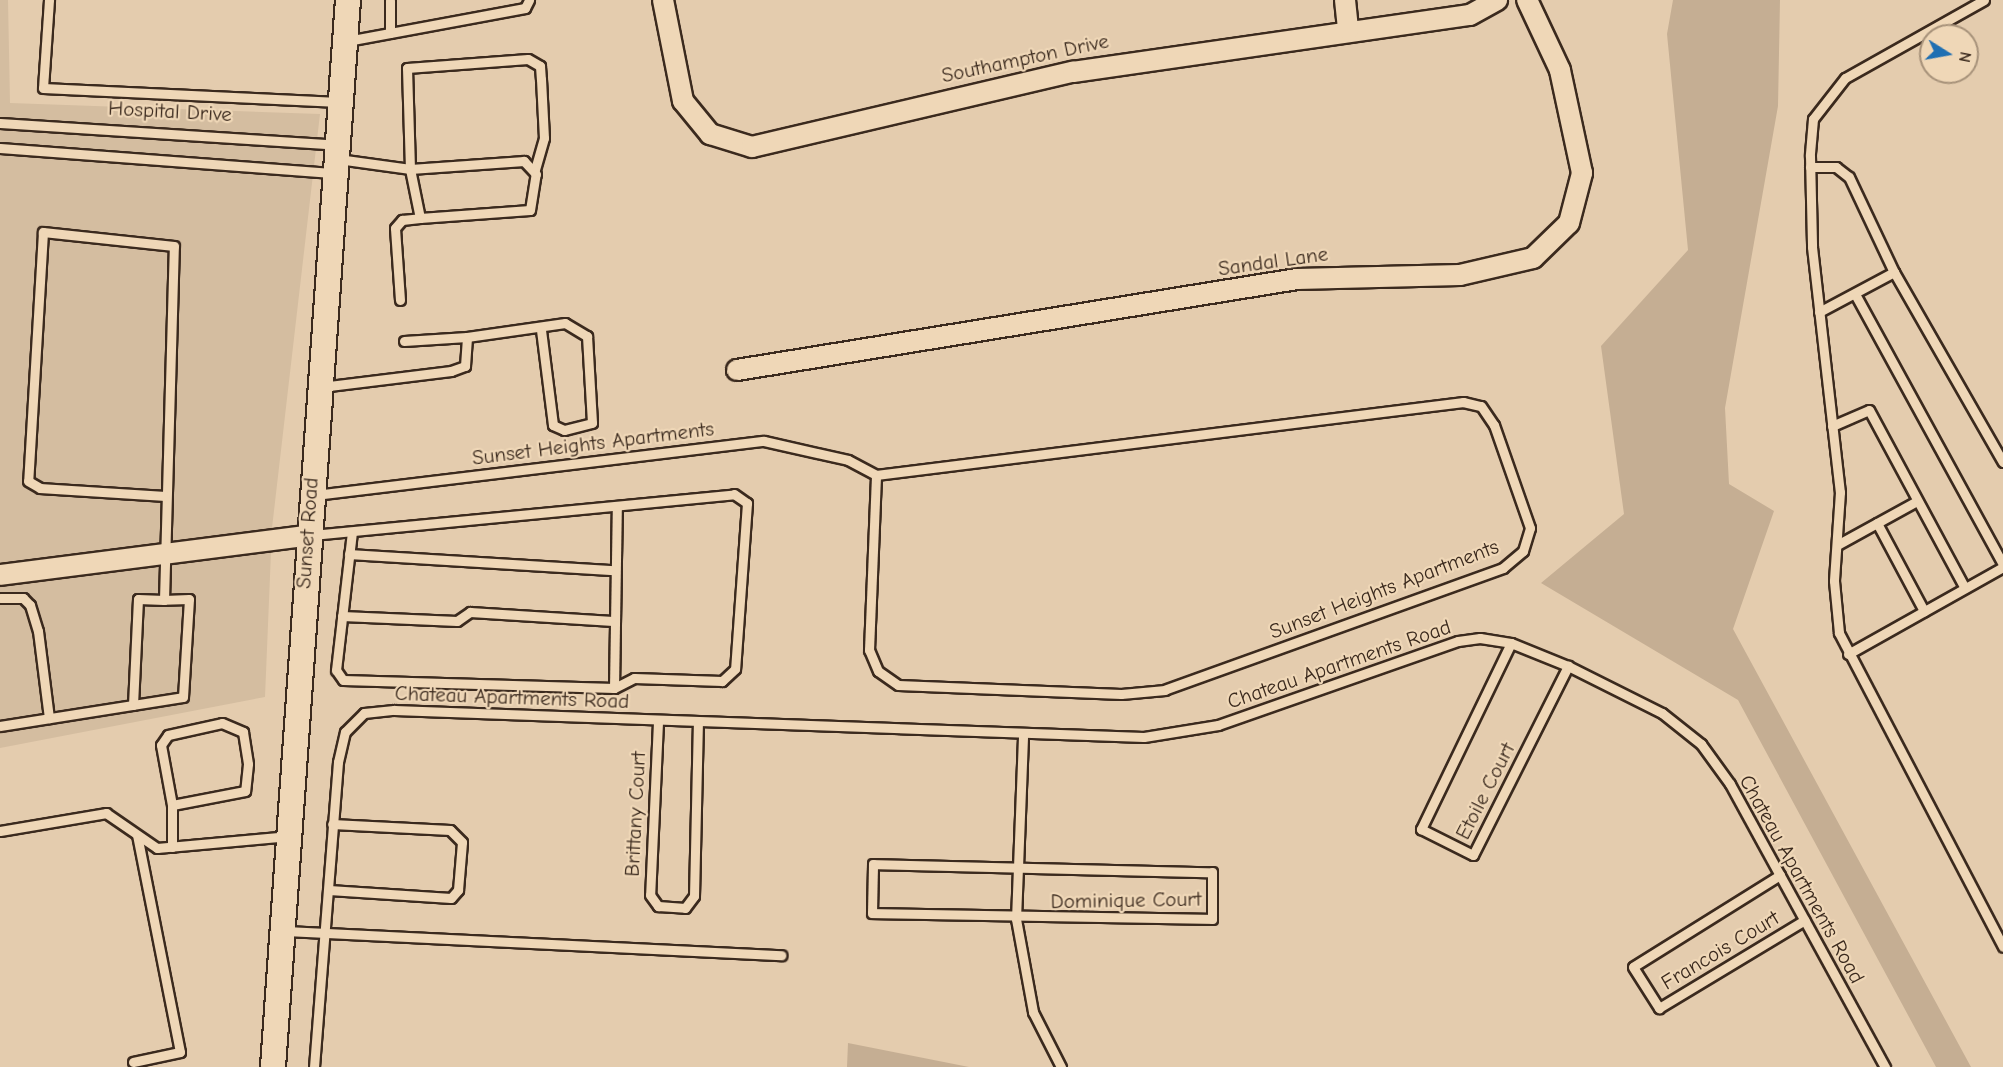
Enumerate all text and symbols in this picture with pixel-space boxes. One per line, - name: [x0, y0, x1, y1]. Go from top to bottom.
- north arrow: [1919, 24, 1979, 84]
- street label: Southampton Drive: [939, 28, 1111, 88]
- text: N: [1955, 50, 1975, 64]
- street label: Hospital Drive: [108, 95, 232, 127]
- street label: Sandal Lane: [1216, 241, 1330, 281]
- street label: Sunset Heights Apartments: [471, 416, 715, 470]
- street label: Sunset Road: [291, 477, 323, 589]
- street label: Sunset Heights Apartments: [1266, 534, 1502, 644]
- street label: Chateau Apartments Road: [1224, 614, 1454, 714]
- street label: Chateau Apartments Road: [394, 680, 630, 714]
- street label: Etoile Court: [1450, 738, 1520, 844]
- street label: Brittany Court: [619, 751, 651, 877]
- street label: Chateau Apartments Road: [1734, 770, 1870, 988]
- street label: Dominique Court: [1050, 886, 1202, 914]
- street label: Francois Court: [1656, 905, 1784, 995]

